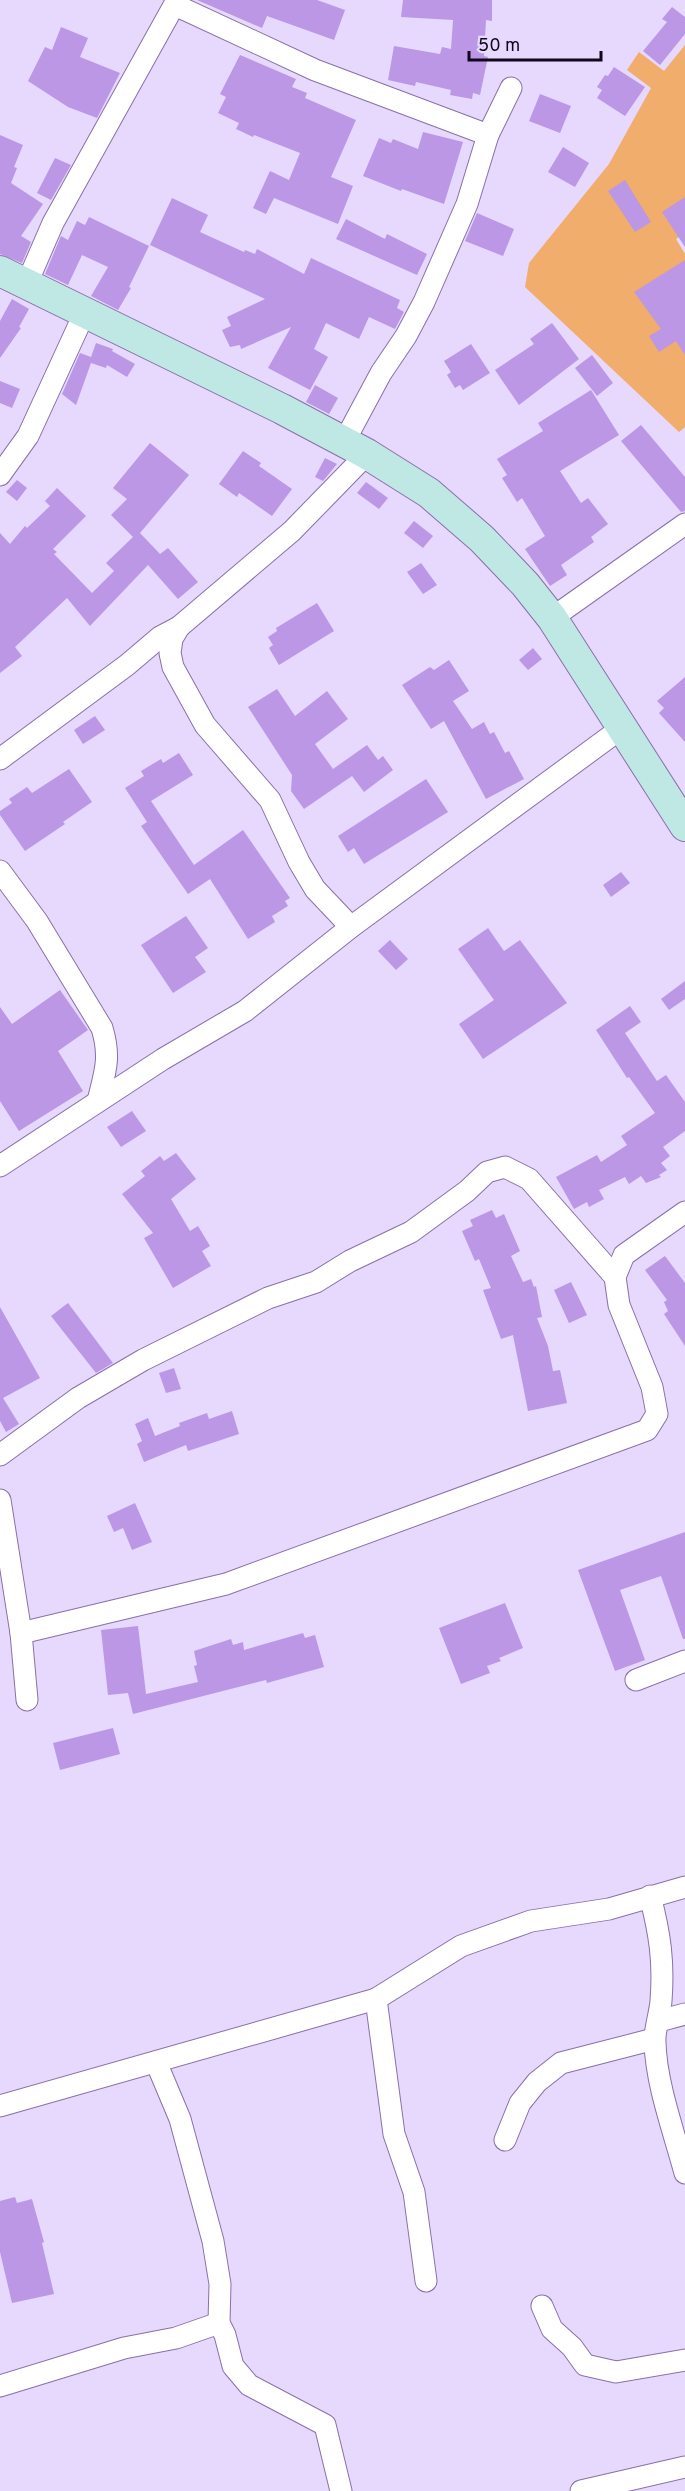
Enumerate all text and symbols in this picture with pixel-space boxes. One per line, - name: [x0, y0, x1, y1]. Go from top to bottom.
- scale bar: [469, 24, 601, 62]
- text: 50 m: [478, 35, 520, 58]

